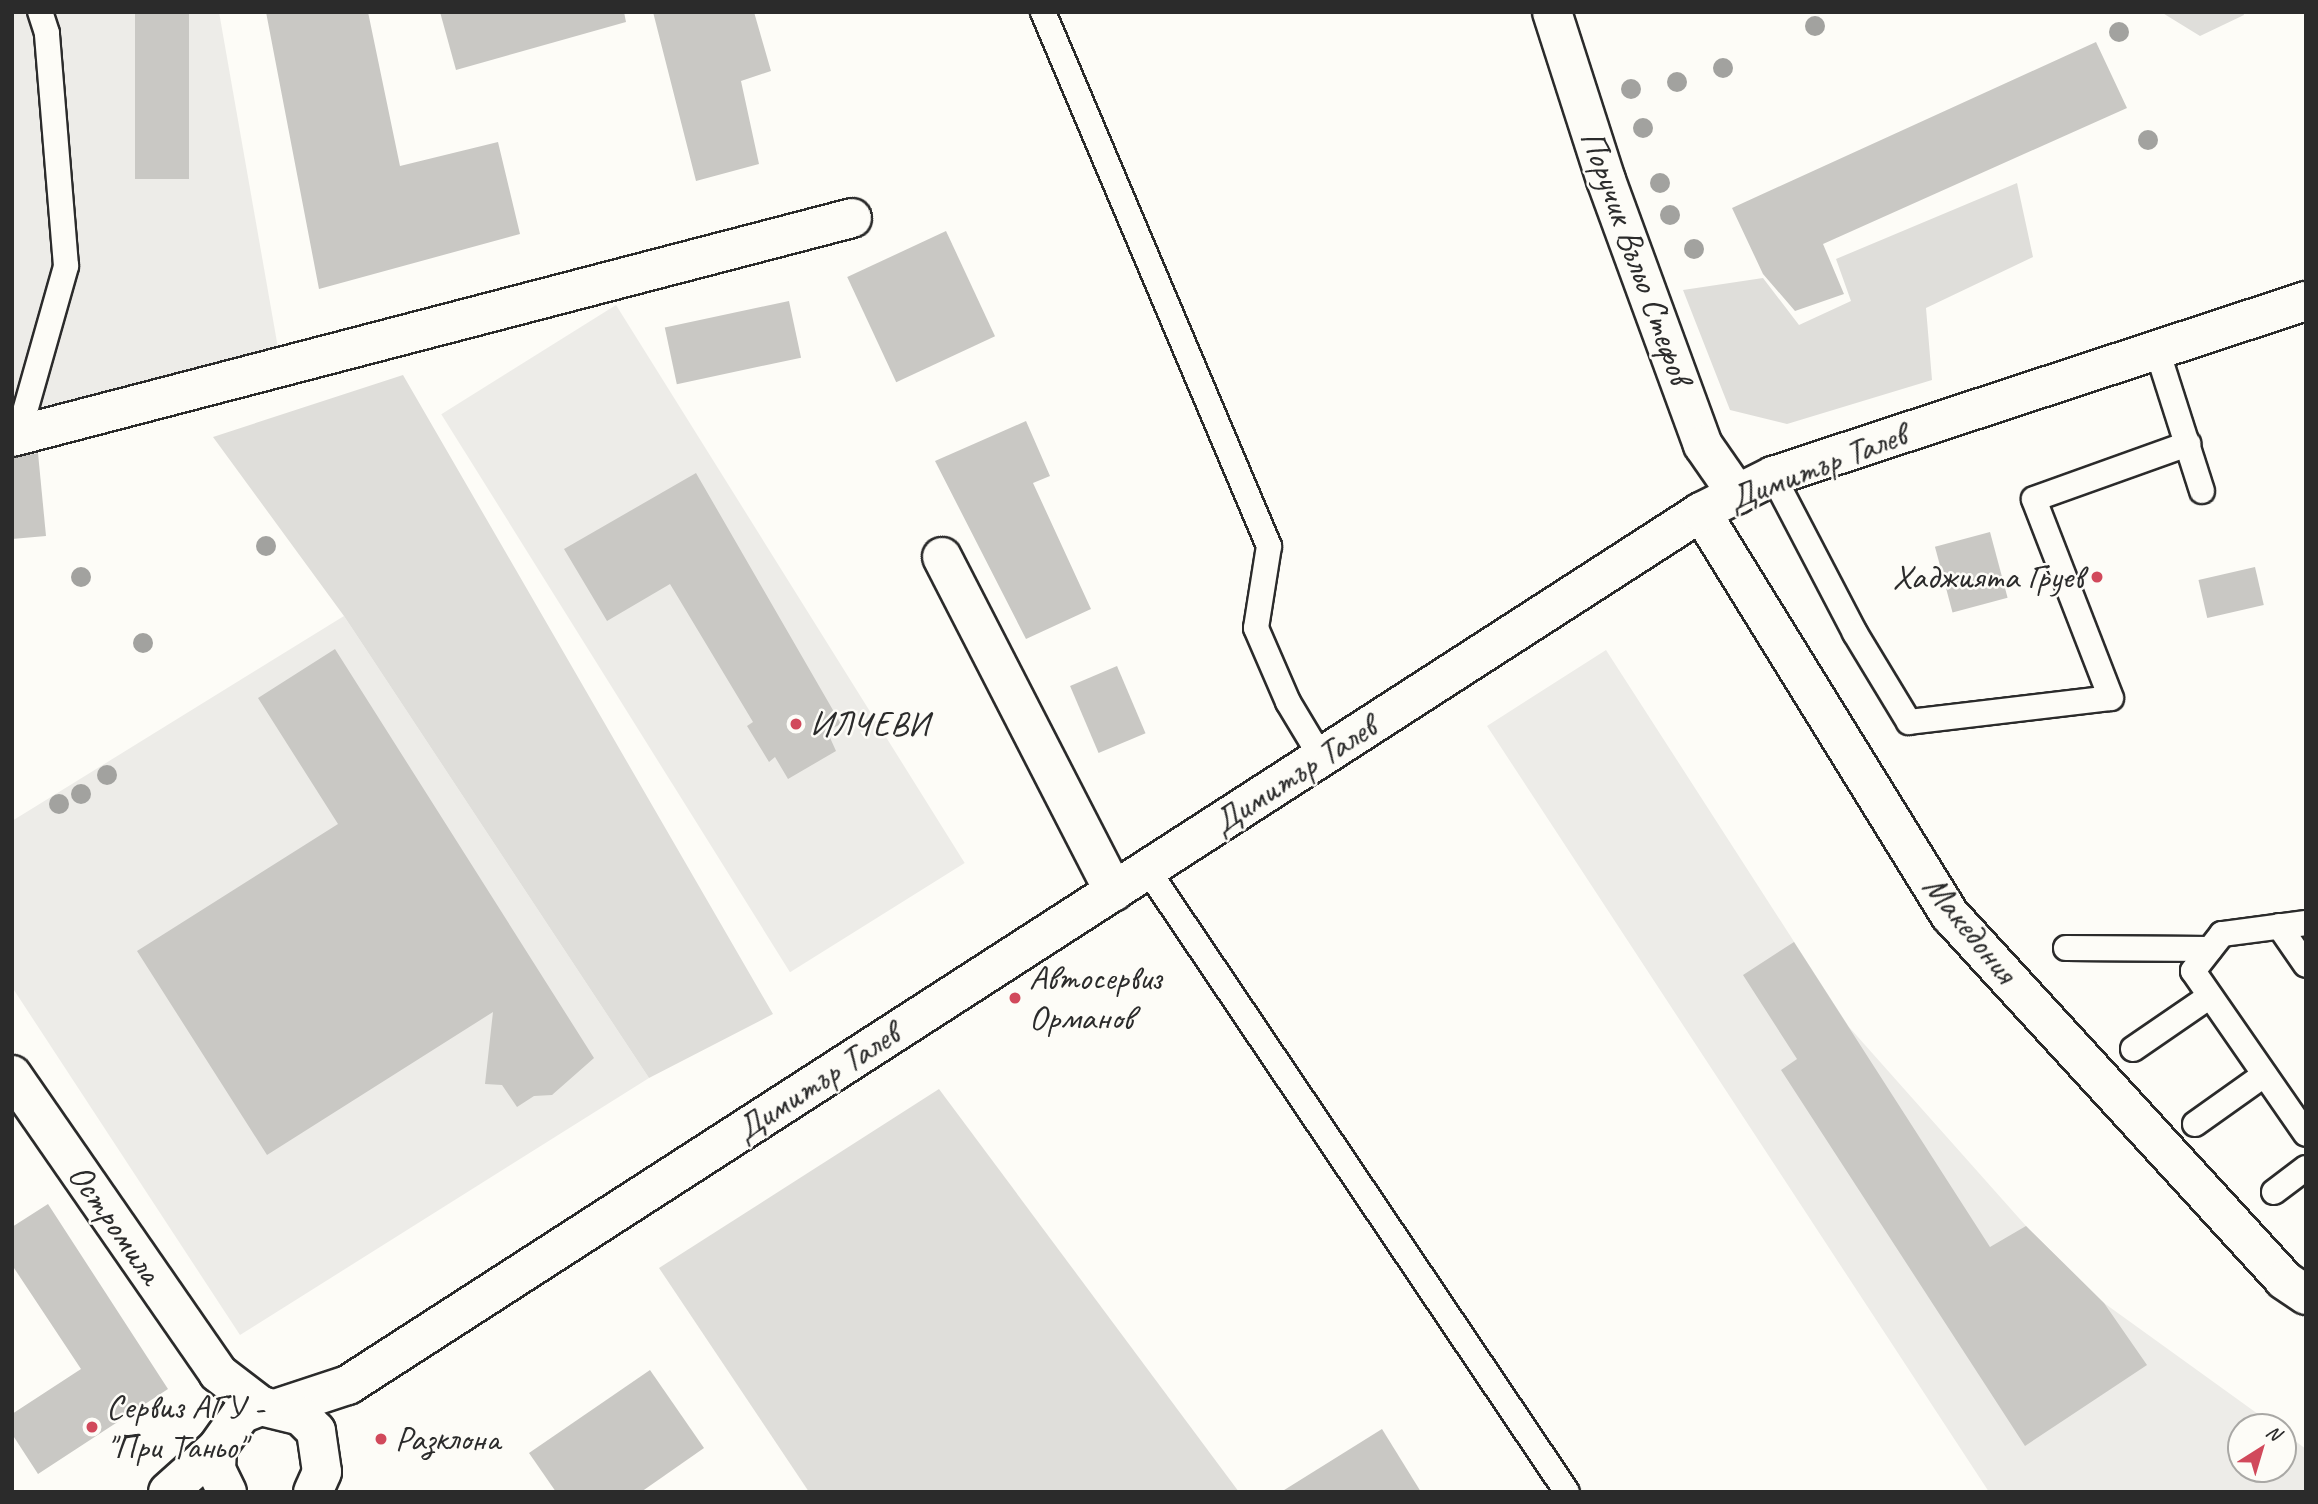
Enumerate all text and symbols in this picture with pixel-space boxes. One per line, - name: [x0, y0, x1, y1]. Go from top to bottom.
- street label: Поручик Въльо Стефов: [1571, 126, 1701, 388]
- street label: Димитър Талев: [1721, 414, 1913, 520]
- place label: Хаджията Груев: [1894, 556, 2083, 598]
- marker: Хаджията Груев: [2089, 569, 2105, 585]
- place label: ИЛЧЕВИ: [810, 703, 928, 745]
- street label: Димитър Талев: [1203, 706, 1385, 844]
- marker: ИЛЧЕВИ: [788, 716, 804, 732]
- street label: Македония: [1914, 867, 2026, 991]
- place label: Автосервиз Орманов: [1029, 957, 1161, 1039]
- marker: Автосервиз Орманов: [1007, 990, 1023, 1006]
- street label: Димитър Талев: [726, 1013, 908, 1151]
- street label: Остромила: [59, 1156, 171, 1292]
- place label: Сервиз АГУ - "При Таньо": [106, 1386, 264, 1468]
- north arrow: [2227, 1413, 2297, 1483]
- place label: Разклона: [395, 1418, 500, 1460]
- marker: Сервиз АГУ - "При Таньо": [84, 1419, 100, 1435]
- text: N: [2262, 1420, 2285, 1446]
- marker: Разклона: [373, 1431, 389, 1447]

